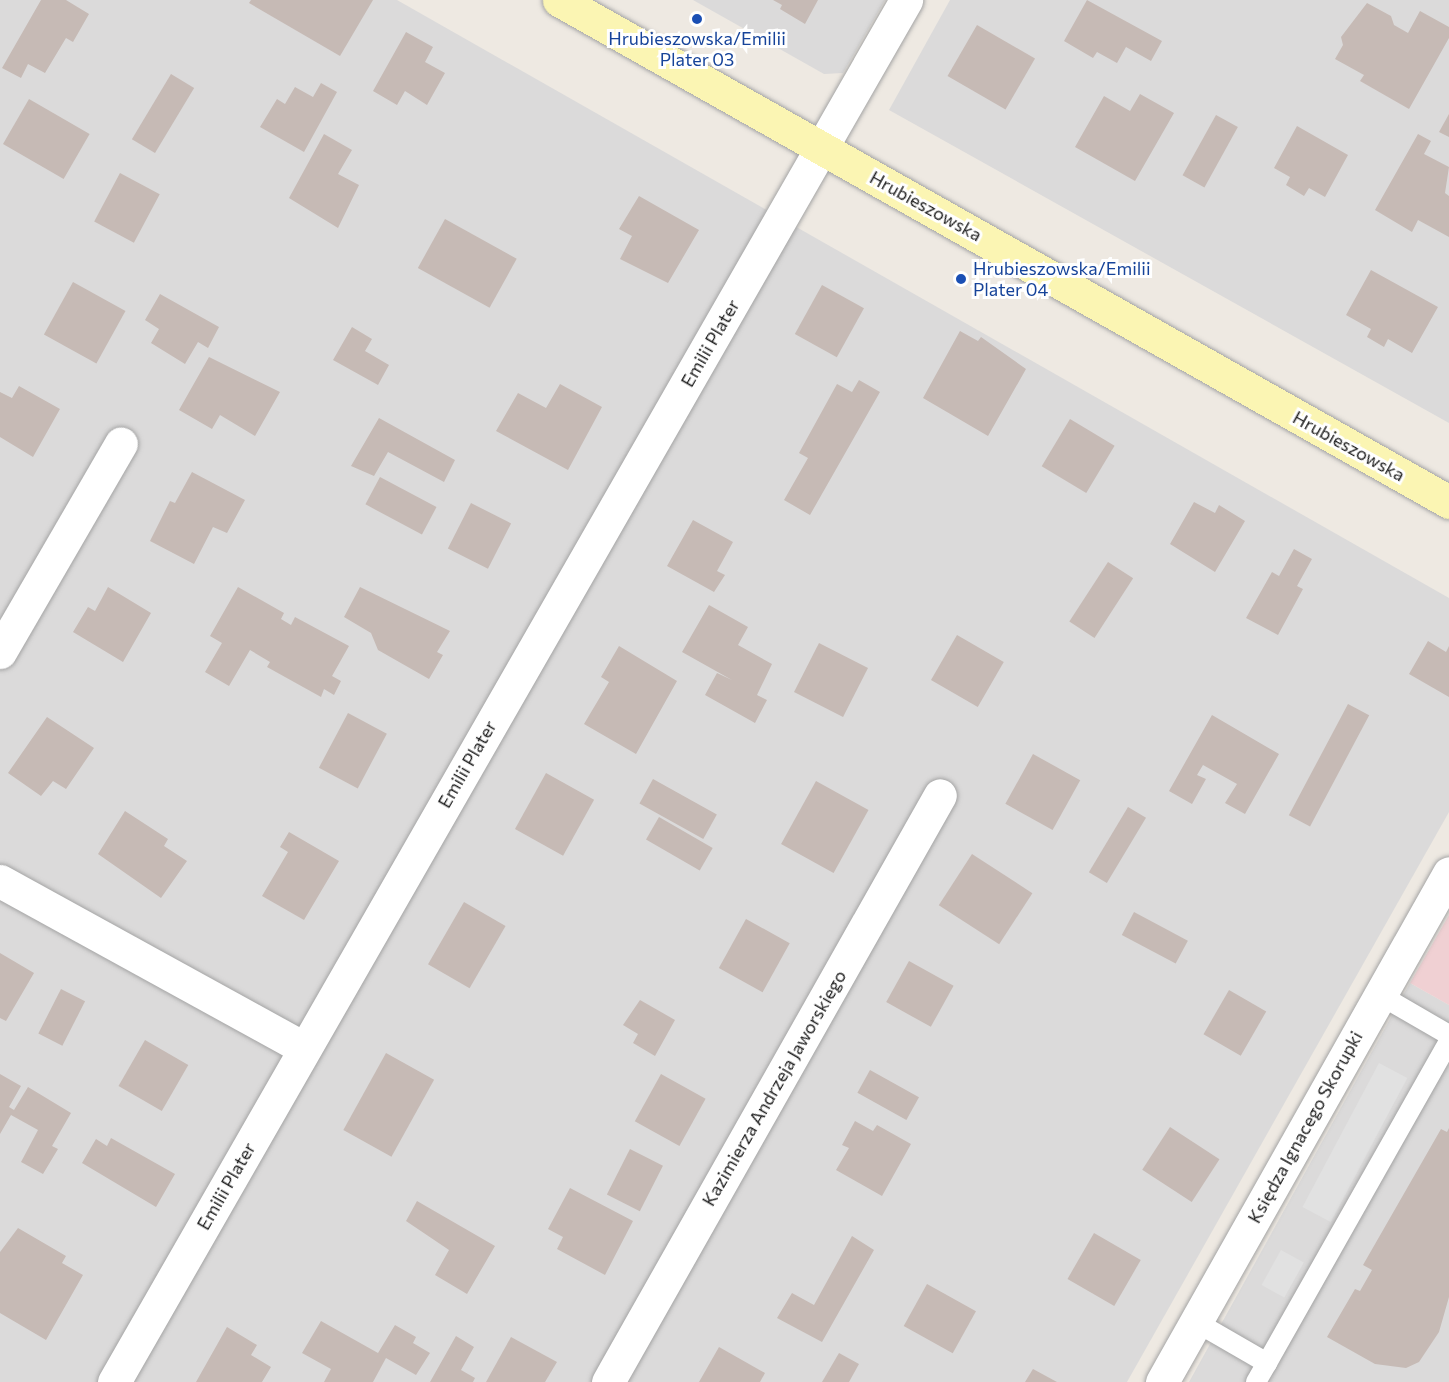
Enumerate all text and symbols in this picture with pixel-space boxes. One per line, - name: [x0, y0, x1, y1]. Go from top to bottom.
- marker: Hrubieszowska/Emilii Plater 03: [690, 12, 704, 26]
- place label: Hrubieszowska/Emilii Plater 03: [608, 28, 786, 70]
- street label: Hrubieszowska: [866, 166, 986, 246]
- place label: Hrubieszowska/Emilii Plater 04: [973, 258, 1151, 300]
- marker: Hrubieszowska/Emilii Plater 04: [954, 272, 968, 286]
- street label: Emilii Plater: [676, 295, 744, 391]
- street label: Hrubieszowska: [1289, 406, 1409, 486]
- street label: Emilii Plater: [433, 716, 501, 812]
- street label: Kazimierza Andrzeja Jaworskiego: [697, 966, 851, 1210]
- street label: Księdza Ignacego Skorupki: [1243, 1027, 1367, 1227]
- street label: Emilii Plater: [192, 1138, 260, 1234]

